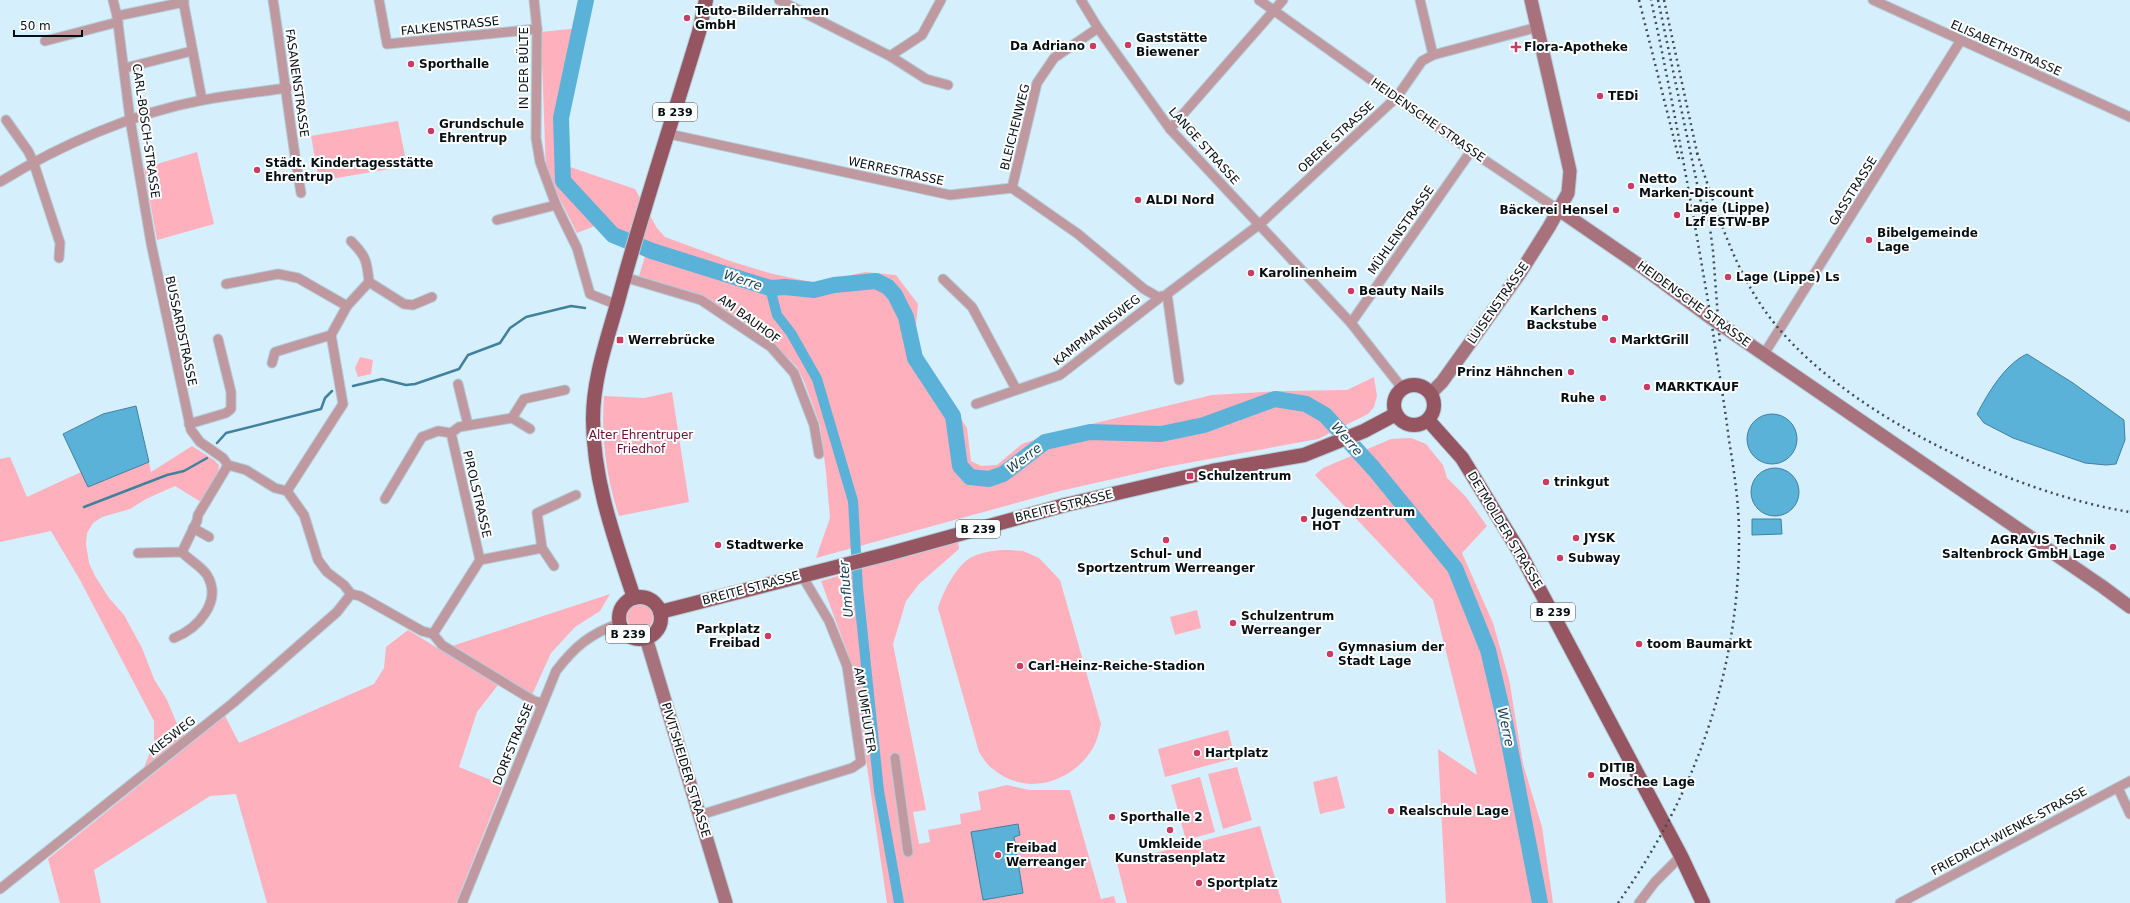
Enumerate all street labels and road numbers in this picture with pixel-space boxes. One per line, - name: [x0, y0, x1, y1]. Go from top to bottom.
- street label: FALKENSTRASSE: [400, 14, 500, 38]
- street label: ELISABETHSTRASSE: [1948, 17, 2064, 79]
- street label: IN DER BÜLTE: [515, 27, 531, 109]
- street label: FASANENSTRASSE: [282, 28, 312, 138]
- street label: CARL-BOSCH-STRASSE: [130, 63, 162, 199]
- street label: HEIDENSCHE STRASSE: [1368, 75, 1488, 165]
- street label: BLEICHENWEG: [997, 82, 1033, 172]
- street label: OBERE STRASSE: [1295, 98, 1377, 176]
- road number: B 239: [653, 103, 697, 121]
- street label: LANGE STRASSE: [1166, 105, 1242, 187]
- street label: WERRESTRASSE: [847, 154, 945, 188]
- street label: GASSTRASSE: [1826, 154, 1880, 228]
- street label: MÜHLENSTRASSE: [1363, 182, 1437, 277]
- street label: HEIDENSCHE STRASSE: [1635, 258, 1753, 350]
- street label: LUISENSTRASSE: [1465, 259, 1531, 347]
- street label: BUSSARDSTRASSE: [163, 275, 199, 387]
- street label: AM BAUHOF: [715, 292, 783, 346]
- street label: KAMPMANNSWEG: [1051, 292, 1143, 368]
- street label: PIROLSTRASSE: [460, 449, 494, 539]
- street label: DETMOLDER STRASSE: [1465, 469, 1545, 591]
- street label: BREITE STRASSE: [1014, 487, 1114, 525]
- road number: B 239: [956, 520, 1000, 538]
- street label: BREITE STRASSE: [701, 568, 801, 608]
- road number: B 239: [1531, 603, 1575, 621]
- road number: B 239: [606, 625, 650, 643]
- street label: AM UMFLUTER: [851, 666, 879, 754]
- street label: DORFSTRASSE: [490, 701, 536, 787]
- street label: PIVITSHEIDER STRASSE: [659, 701, 713, 839]
- street label: KIESWEG: [146, 713, 198, 759]
- street label: FRIEDRICH-WIENKE-STRASSE: [1929, 784, 2089, 878]

